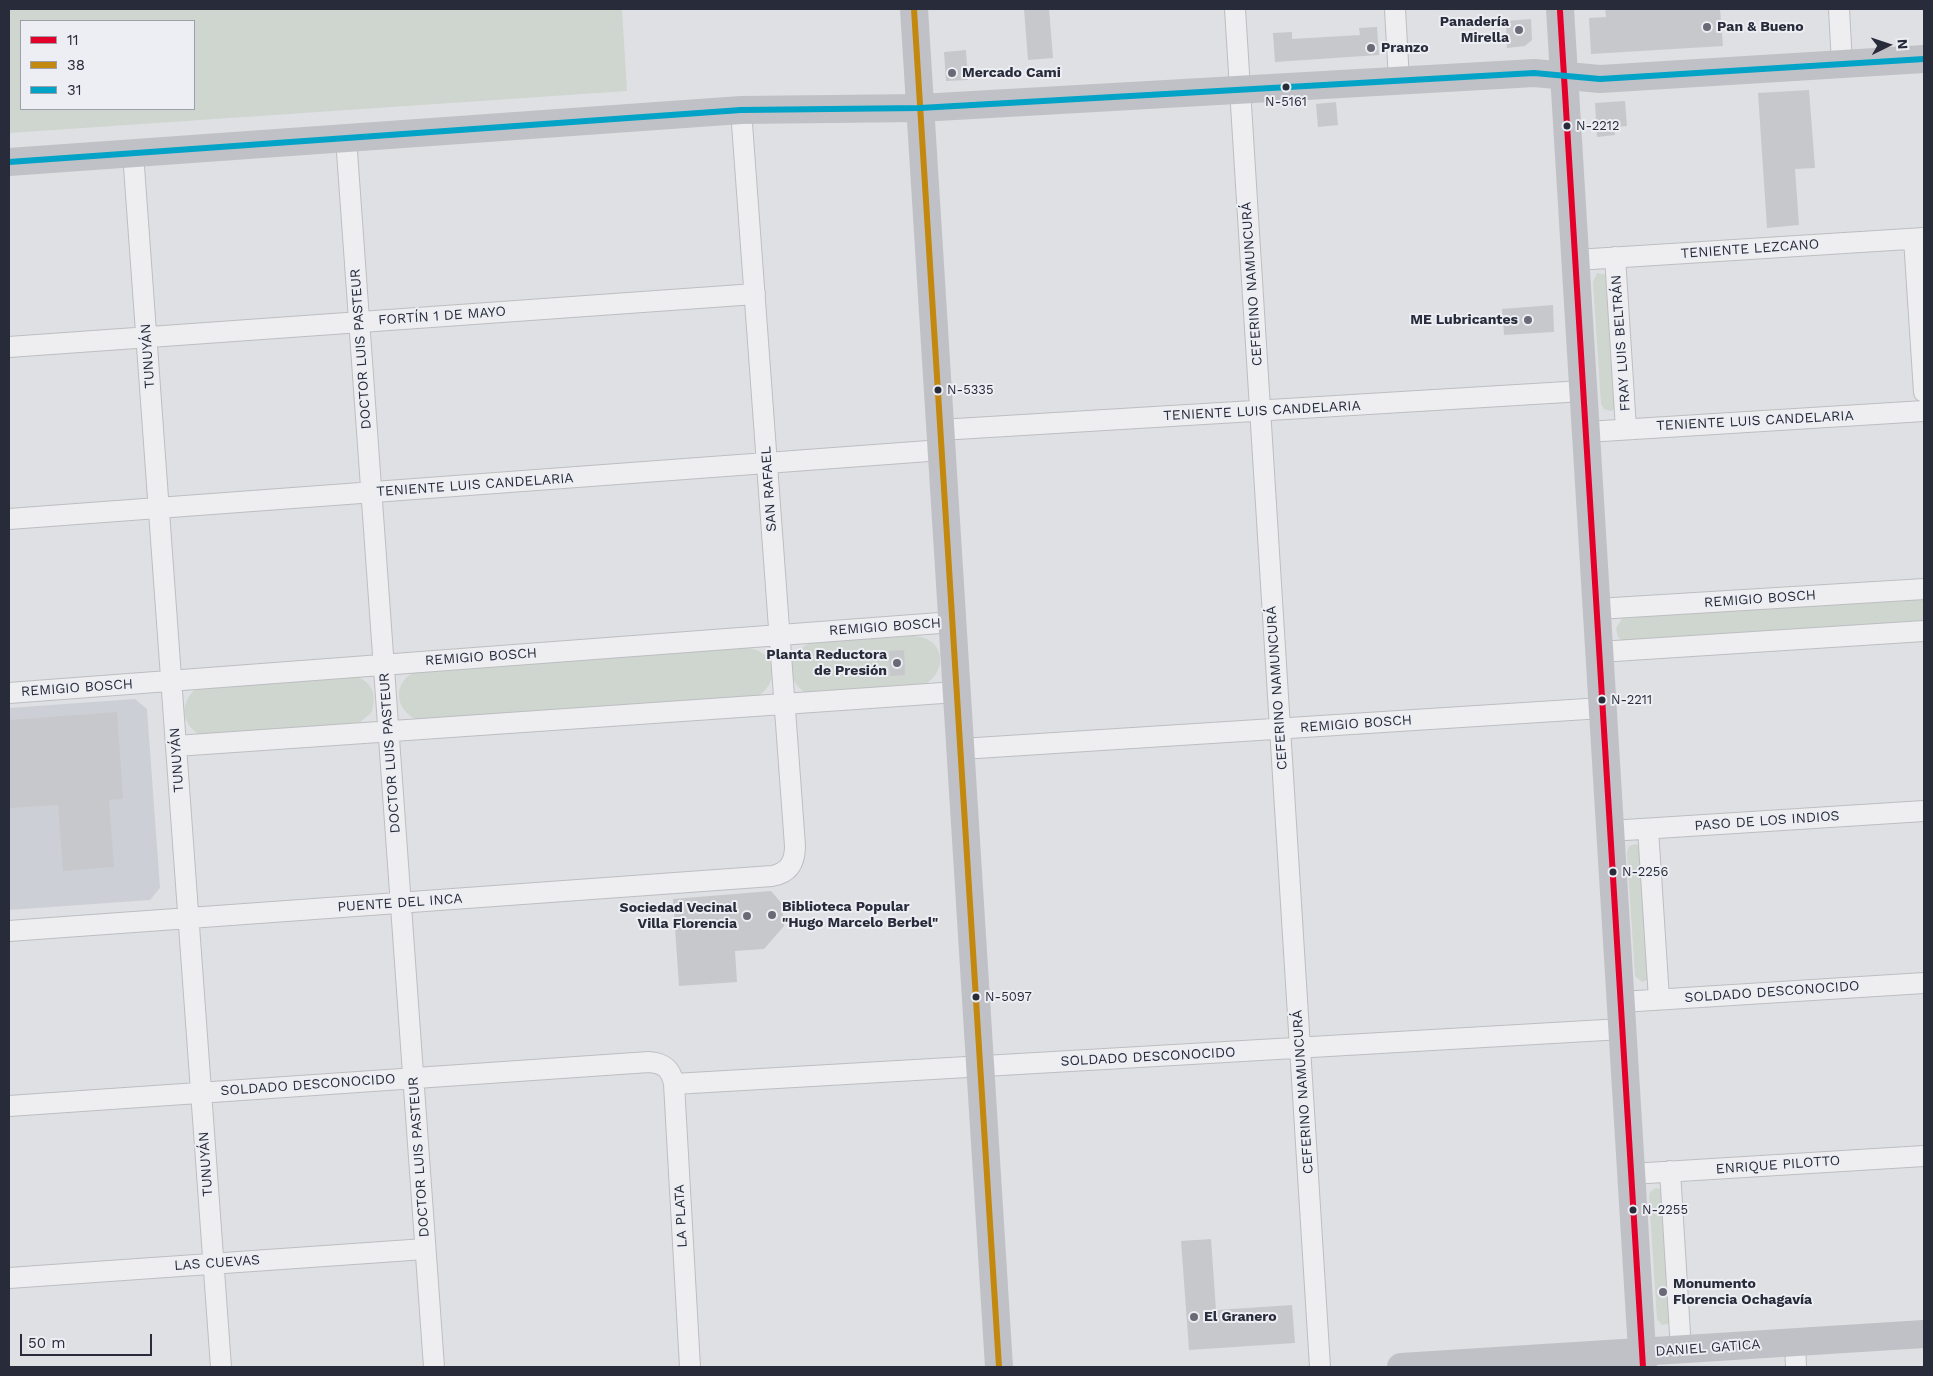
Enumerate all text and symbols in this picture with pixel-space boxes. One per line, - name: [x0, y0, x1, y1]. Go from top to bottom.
- place label: Panadería Mirella: [1440, 14, 1509, 46]
- place label: Pan & Bueno: [1717, 19, 1804, 35]
- legend: [20, 20, 195, 110]
- north arrow: [1863, 20, 1913, 70]
- marker: Pan & Bueno: [1701, 21, 1713, 33]
- marker: Panadería Mirella: [1513, 24, 1525, 36]
- text: 11: [67, 31, 79, 49]
- text: N: [1895, 38, 1911, 50]
- place label: Pranzo: [1381, 40, 1429, 56]
- marker: Pranzo: [1365, 42, 1377, 54]
- text: 38: [67, 56, 85, 74]
- place label: Mercado Cami: [962, 65, 1061, 81]
- marker: Mercado Cami: [946, 67, 958, 79]
- text: 31: [67, 81, 82, 99]
- marker: N-5161: [1281, 82, 1291, 92]
- place label: N-5161: [1265, 94, 1307, 110]
- place label: N-2212: [1576, 118, 1619, 134]
- marker: N-2212: [1562, 121, 1572, 131]
- street label: CEFERINO NAMUNCURÁ: [1238, 201, 1266, 367]
- street label: TENIENTE LEZCANO: [1680, 236, 1820, 262]
- street label: DOCTOR LUIS PASTEUR: [347, 268, 375, 430]
- street label: FRAY LUIS BELTRÁN: [1608, 274, 1634, 412]
- street label: FORTÍN 1 DE MAYO: [378, 303, 506, 329]
- place label: ME Lubricantes: [1410, 312, 1518, 328]
- marker: ME Lubricantes: [1522, 314, 1534, 326]
- street label: TUNUYÁN: [137, 323, 159, 389]
- place label: N-5335: [947, 382, 993, 398]
- marker: N-5335: [933, 385, 943, 395]
- street label: TENIENTE LUIS CANDELARIA: [1163, 397, 1361, 425]
- street label: TENIENTE LUIS CANDELARIA: [1656, 407, 1854, 435]
- street label: SAN RAFAEL: [758, 446, 780, 532]
- street label: TENIENTE LUIS CANDELARIA: [376, 470, 574, 500]
- street label: REMIGIO BOSCH: [1703, 587, 1817, 611]
- street label: CEFERINO NAMUNCURÁ: [1263, 605, 1291, 771]
- street label: REMIGIO BOSCH: [828, 615, 942, 639]
- street label: REMIGIO BOSCH: [424, 645, 538, 669]
- place label: Planta Reductora de Presión: [766, 647, 887, 680]
- marker: Planta Reductora de Presión: [891, 657, 903, 669]
- street label: DOCTOR LUIS PASTEUR: [376, 672, 404, 834]
- street label: REMIGIO BOSCH: [20, 676, 134, 700]
- place label: N-2211: [1611, 692, 1652, 708]
- marker: N-2211: [1597, 695, 1607, 705]
- street label: REMIGIO BOSCH: [1299, 712, 1413, 736]
- street label: TUNUYÁN: [166, 727, 188, 793]
- street label: PASO DE LOS INDIOS: [1694, 808, 1840, 834]
- place label: N-2256: [1622, 864, 1668, 880]
- marker: N-2256: [1608, 867, 1618, 877]
- street label: PUENTE DEL INCA: [337, 890, 463, 916]
- place label: Biblioteca Popular "Hugo Marcelo Berbel": [782, 899, 938, 932]
- place label: Sociedad Vecinal Villa Florencia: [620, 900, 737, 932]
- marker: Biblioteca Popular "Hugo Marcelo Berbel": [766, 909, 778, 921]
- marker: Sociedad Vecinal Villa Florencia: [741, 910, 753, 922]
- street label: SOLDADO DESCONOCIDO: [1684, 978, 1860, 1006]
- place label: N-5097: [985, 989, 1032, 1005]
- marker: N-5097: [971, 992, 981, 1002]
- street label: CEFERINO NAMUNCURÁ: [1289, 1009, 1317, 1175]
- street label: SOLDADO DESCONOCIDO: [1060, 1044, 1236, 1070]
- street label: SOLDADO DESCONOCIDO: [220, 1071, 396, 1099]
- street label: DOCTOR LUIS PASTEUR: [405, 1076, 433, 1238]
- street label: TUNUYÁN: [195, 1131, 217, 1197]
- street label: ENRIQUE PILOTTO: [1715, 1152, 1841, 1178]
- street label: LA PLATA: [671, 1184, 691, 1248]
- place label: N-2255: [1642, 1202, 1688, 1218]
- marker: N-2255: [1628, 1205, 1638, 1215]
- street label: LAS CUEVAS: [174, 1252, 260, 1274]
- place label: Monumento Florencia Ochagavía: [1673, 1276, 1812, 1308]
- marker: Monumento Florencia Ochagavía: [1657, 1286, 1669, 1298]
- place label: El Granero: [1204, 1309, 1277, 1325]
- marker: El Granero: [1188, 1311, 1200, 1323]
- scale bar: [22, 1324, 155, 1356]
- text: 50 m: [28, 1334, 65, 1352]
- street label: DANIEL GATICA: [1655, 1336, 1761, 1360]

